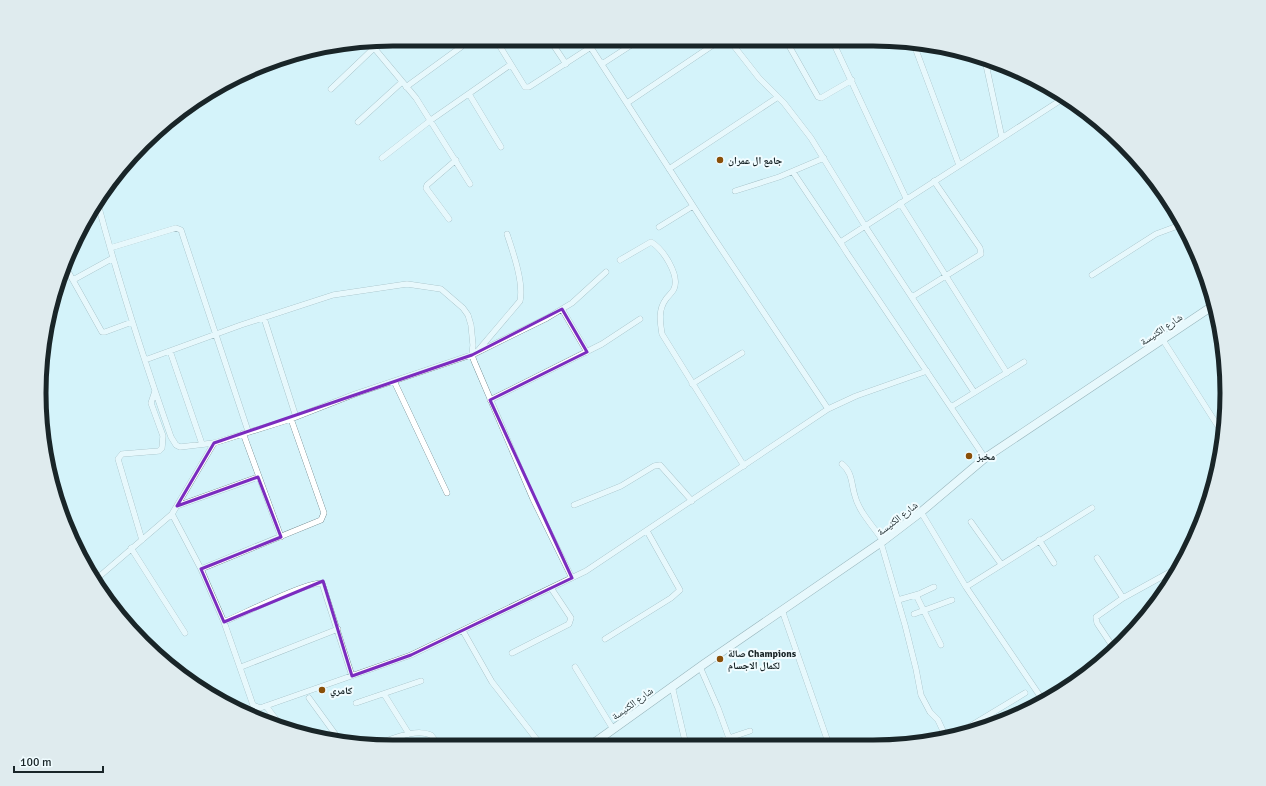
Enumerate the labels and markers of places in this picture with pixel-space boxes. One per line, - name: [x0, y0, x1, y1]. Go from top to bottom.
- marker: جامع ال عمران: [715, 155, 725, 165]
- place label: جامع ال عمران: [728, 155, 783, 168]
- marker: مخبز: [964, 451, 974, 461]
- place label: مخبز: [976, 451, 995, 463]
- place label: صالة Champions لكمال الاجسام: [728, 648, 797, 672]
- marker: صالة Champions لكمال الاجسام: [715, 654, 725, 664]
- marker: كامري: [317, 685, 327, 695]
- place label: كامري: [330, 685, 353, 698]

